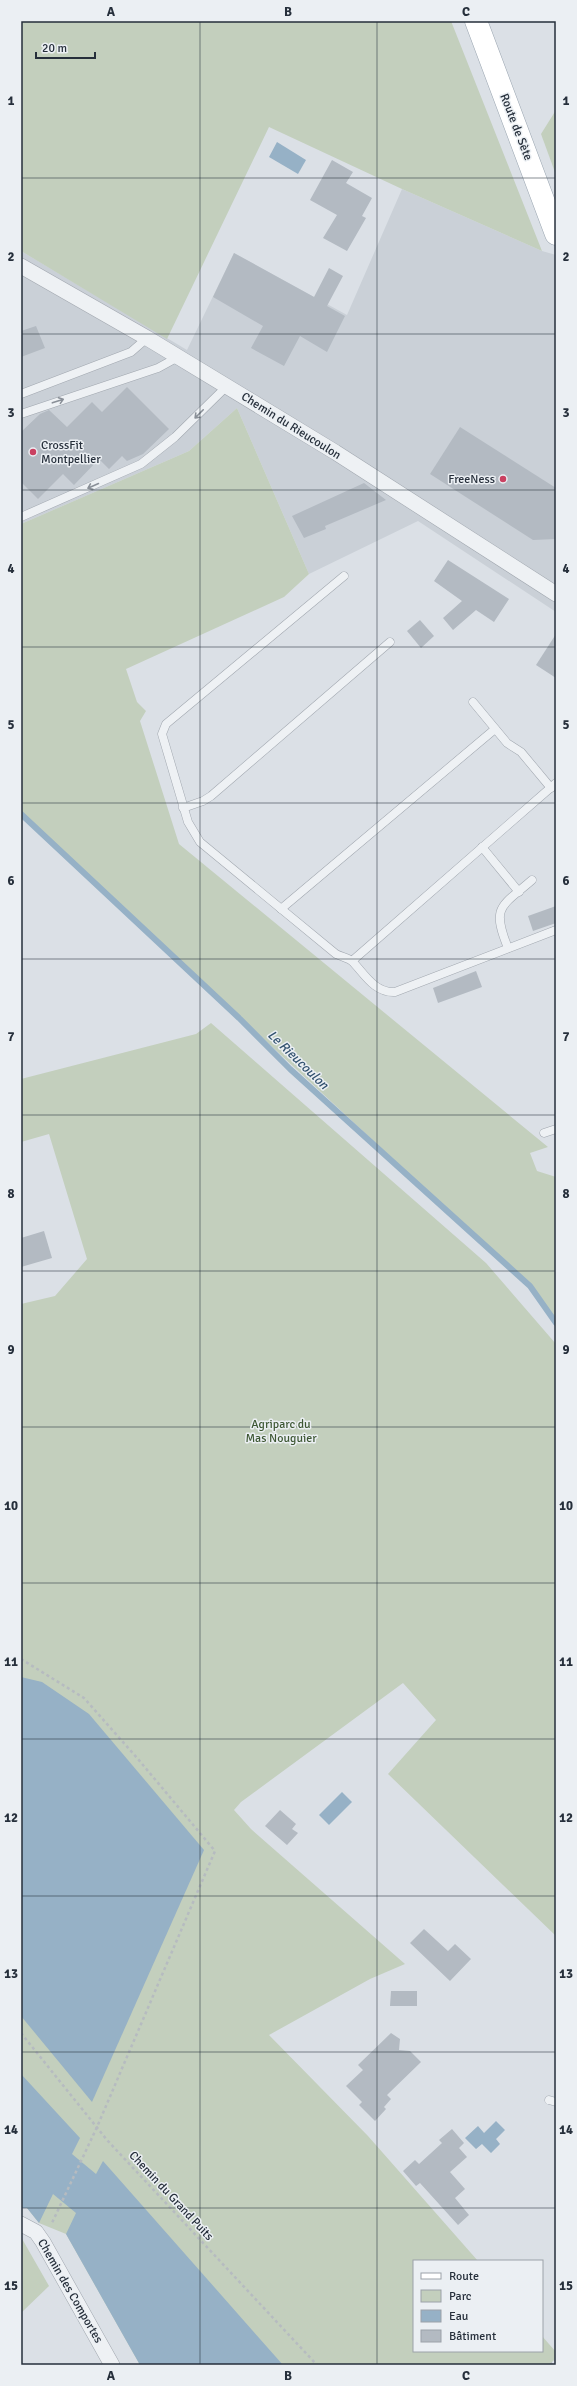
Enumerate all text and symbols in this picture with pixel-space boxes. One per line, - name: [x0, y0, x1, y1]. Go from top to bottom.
- text: A: [107, 4, 116, 20]
- text: B: [284, 4, 292, 20]
- text: C: [462, 4, 470, 20]
- scale bar: [36, 34, 95, 60]
- text: 20 m: [42, 41, 67, 56]
- street label: Route de Sète: [496, 91, 536, 163]
- text: 1: [7, 93, 15, 109]
- text: 1: [562, 93, 570, 109]
- text: 2: [7, 249, 15, 265]
- text: 2: [562, 249, 570, 265]
- street label: Chemin du Rieucoulon: [238, 389, 344, 463]
- one-way arrow: [51, 397, 64, 404]
- text: 3: [7, 405, 15, 421]
- text: 3: [562, 405, 570, 421]
- one-way arrow: [194, 409, 204, 418]
- place label: CrossFit Montpellier: [41, 438, 101, 467]
- marker: CrossFit Montpellier: [28, 447, 38, 457]
- place label: FreeNess: [448, 472, 495, 487]
- marker: FreeNess: [498, 474, 508, 484]
- one-way arrow: [87, 482, 99, 490]
- text: 4: [7, 561, 15, 577]
- text: 4: [562, 561, 570, 577]
- text: 5: [7, 717, 15, 733]
- text: 5: [562, 717, 570, 733]
- text: 6: [7, 873, 15, 889]
- text: 6: [562, 873, 570, 889]
- water label: Le Rieucoulon: [264, 1027, 332, 1094]
- text: 7: [7, 1029, 15, 1045]
- text: 7: [562, 1029, 570, 1045]
- text: 8: [7, 1186, 15, 1202]
- text: 8: [562, 1186, 570, 1202]
- text: 9: [7, 1342, 15, 1358]
- text: 9: [562, 1342, 570, 1358]
- park label: Agriparc du Mas Nouguier: [245, 1417, 317, 1446]
- text: 10: [4, 1498, 18, 1514]
- text: 10: [559, 1498, 573, 1514]
- text: 11: [4, 1654, 18, 1670]
- text: 11: [559, 1654, 573, 1670]
- text: 12: [4, 1810, 18, 1826]
- text: 12: [559, 1810, 573, 1826]
- text: 13: [4, 1966, 18, 1982]
- text: 13: [559, 1966, 573, 1982]
- text: 14: [4, 2122, 18, 2138]
- text: 14: [559, 2122, 573, 2138]
- street label: Chemin du Grand Puits: [126, 2148, 216, 2244]
- street label: Chemin des Comportes: [34, 2236, 106, 2346]
- legend: [413, 2260, 543, 2352]
- text: Route: [449, 2269, 479, 2284]
- text: 15: [4, 2278, 18, 2294]
- text: 15: [559, 2278, 573, 2294]
- text: Parc: [449, 2289, 472, 2304]
- text: Eau: [449, 2309, 468, 2324]
- text: Bâtiment: [449, 2329, 496, 2344]
- text: A: [107, 2368, 116, 2384]
- text: B: [284, 2368, 292, 2384]
- text: C: [462, 2368, 470, 2384]

